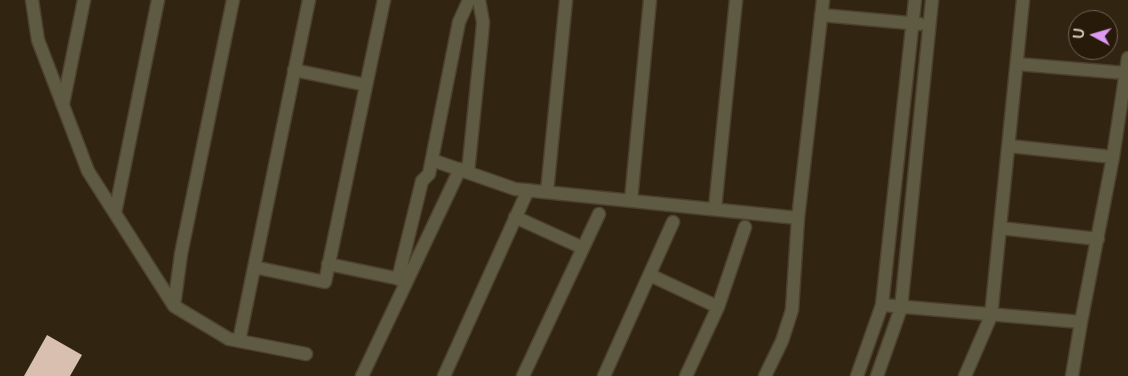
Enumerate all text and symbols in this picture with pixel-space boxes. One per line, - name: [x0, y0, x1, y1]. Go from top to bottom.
- north arrow: [1068, 10, 1118, 60]
- text: U: [1071, 27, 1088, 40]

